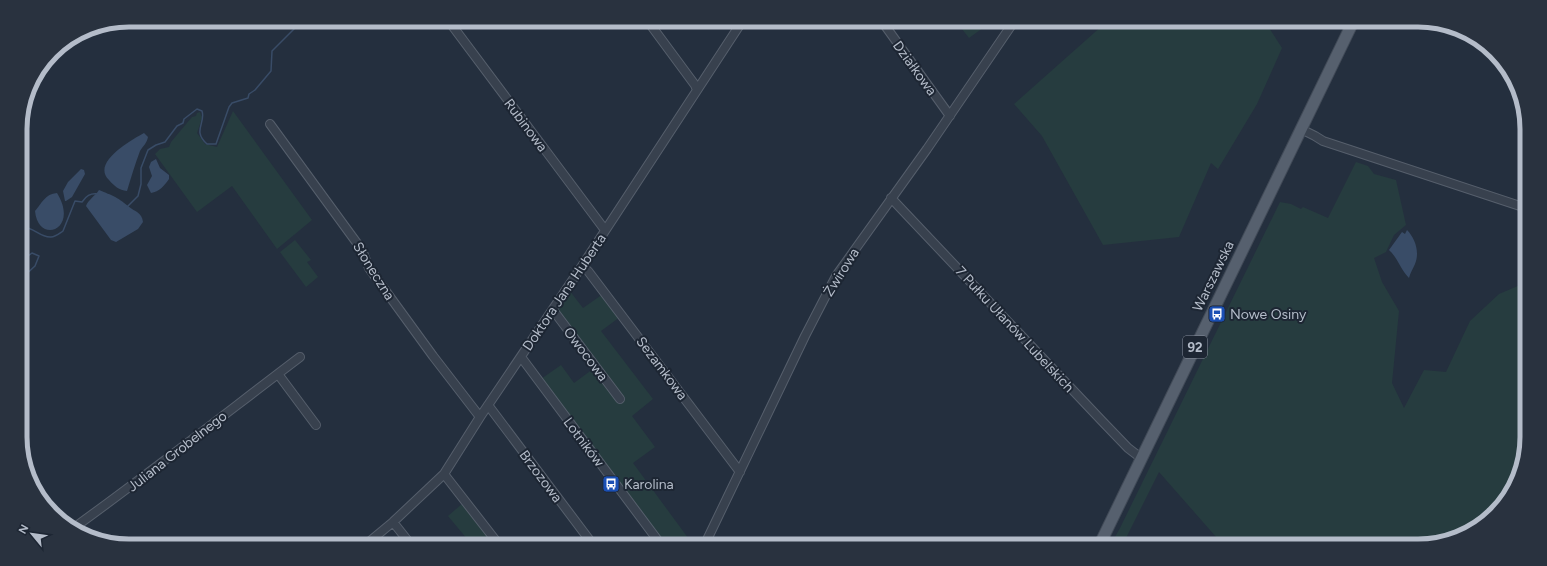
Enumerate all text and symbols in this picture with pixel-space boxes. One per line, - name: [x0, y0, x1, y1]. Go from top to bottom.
- street label: Działkowa: [889, 38, 940, 99]
- street label: Rubinowa: [500, 96, 551, 155]
- street label: Doktora Jana Huberta: [519, 231, 610, 354]
- street label: Warszawska: [1189, 238, 1238, 314]
- street label: Słoneczna: [349, 239, 398, 304]
- street label: Żwirowa: [820, 245, 863, 300]
- street label: 7 Pułku Ułanów Lubelskich: [952, 263, 1078, 396]
- bus stop icon: Nowe Osiny: [1207, 304, 1227, 324]
- place label: Nowe Osiny: [1230, 306, 1307, 323]
- street label: Owocowa: [560, 324, 611, 385]
- street label: Sezamkowa: [632, 333, 691, 403]
- road number: 92: [1183, 336, 1207, 358]
- street label: Juliana Grobelnego: [124, 407, 230, 495]
- street label: Lotników: [560, 414, 608, 470]
- street label: Brzozowa: [515, 447, 566, 506]
- bus stop icon: Karolina: [601, 474, 621, 494]
- place label: Karolina: [624, 476, 674, 493]
- north arrow: [12, 514, 52, 554]
- text: N: [16, 523, 31, 536]

